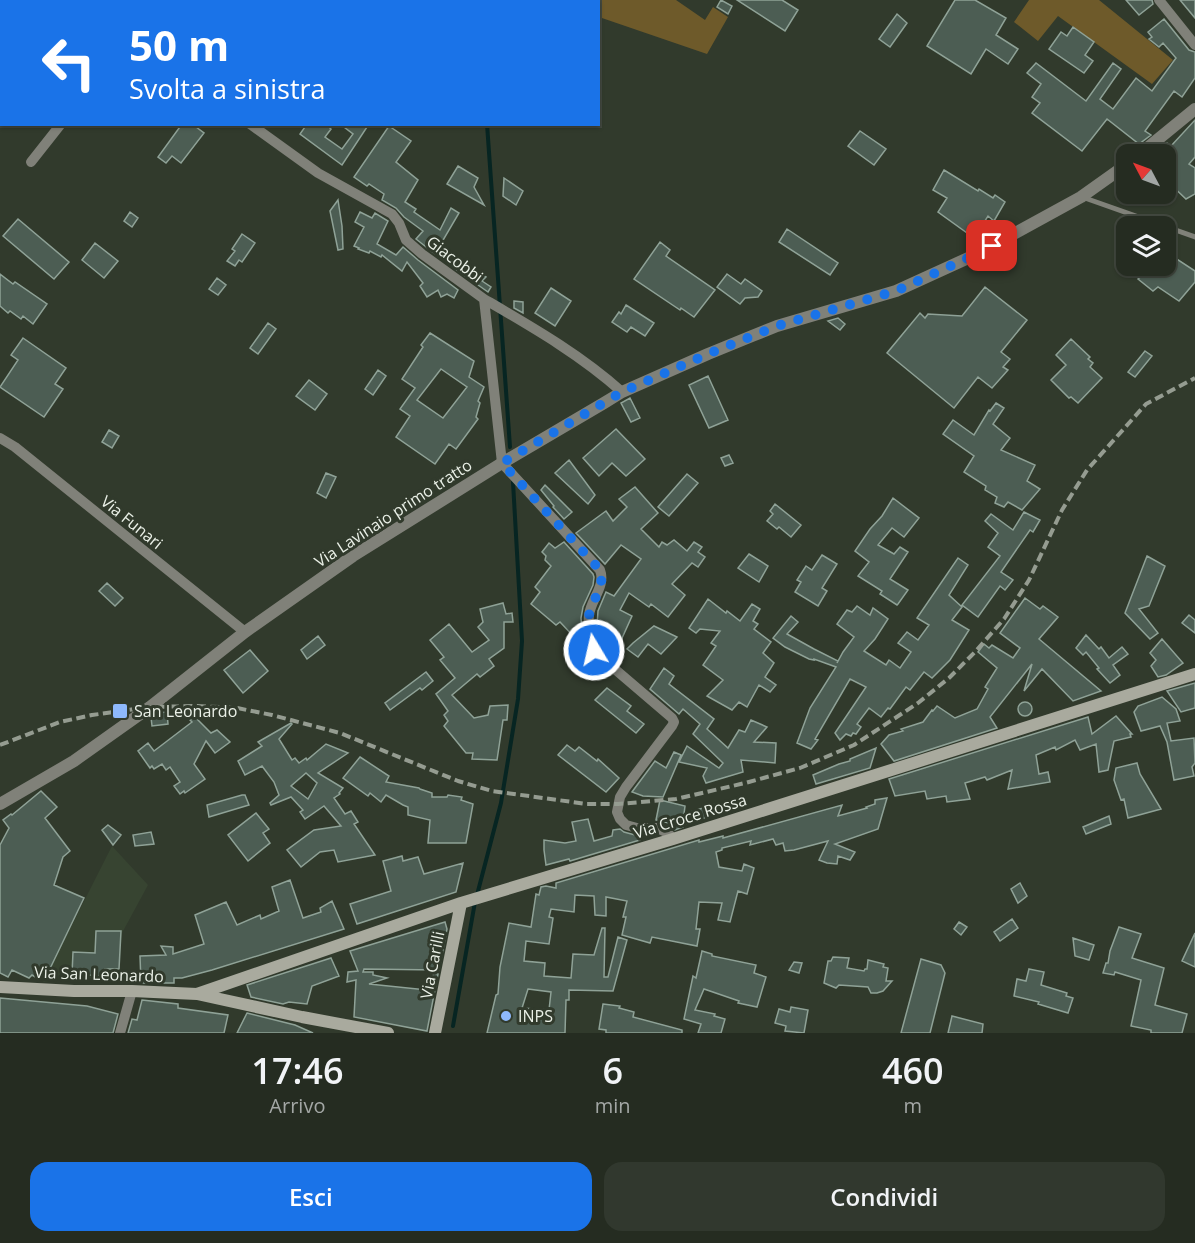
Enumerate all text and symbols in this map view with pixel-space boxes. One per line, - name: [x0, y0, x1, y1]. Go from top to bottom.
- text: 50 m: [129, 16, 229, 73]
- icon: left: [30, 24, 108, 102]
- text: Svolta a sinistra: [129, 70, 326, 107]
- north arrow: [1116, 144, 1176, 204]
- map controls: [1116, 144, 1176, 276]
- button: layers: [1116, 216, 1176, 276]
- pin: [966, 220, 1017, 271]
- icon: arrive: [975, 229, 1008, 262]
- street label: Giacobbi: [422, 231, 488, 287]
- street label: Via Lavinaio primo tratto: [310, 454, 476, 572]
- street label: Via Funari: [96, 490, 168, 554]
- position arrow: [562, 618, 626, 682]
- place label: San Leonardo: [134, 700, 237, 722]
- marker: San Leonardo: [111, 702, 129, 720]
- street label: Via Croce Rossa: [631, 788, 749, 844]
- street label: Via Carilli: [415, 929, 449, 1001]
- street label: Via San Leonardo: [34, 961, 164, 987]
- place label: INPS: [518, 1005, 553, 1027]
- marker: INPS: [499, 1009, 513, 1023]
- text: 17:46: [251, 1046, 344, 1095]
- text: 6: [602, 1046, 623, 1095]
- text: 460: [882, 1046, 944, 1095]
- text: Arrivo: [269, 1092, 325, 1119]
- text: min: [595, 1092, 631, 1119]
- text: m: [904, 1092, 922, 1119]
- button: Esci: [30, 1162, 592, 1231]
- button: Condividi: [604, 1162, 1165, 1231]

